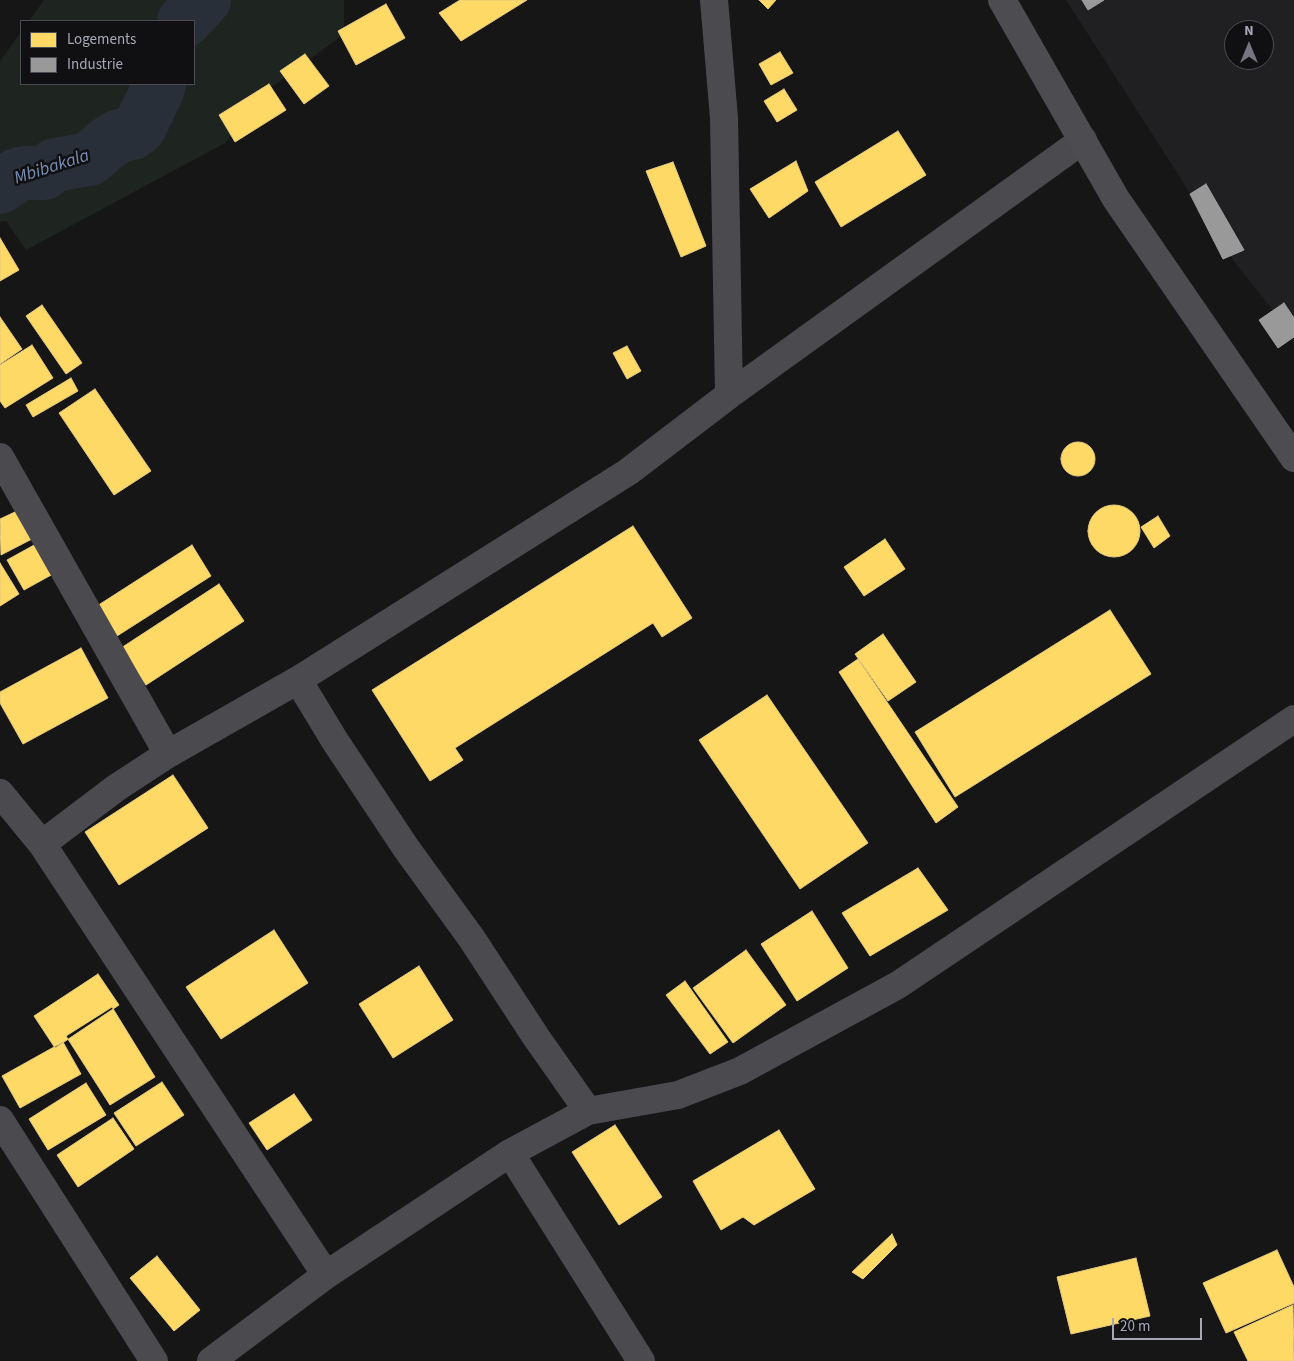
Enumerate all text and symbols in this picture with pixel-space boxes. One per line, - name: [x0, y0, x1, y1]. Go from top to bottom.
- legend: [20, 20, 195, 85]
- north arrow: [1224, 20, 1274, 70]
- text: N: [1244, 21, 1254, 41]
- text: Logements: [67, 29, 136, 50]
- text: Industrie: [67, 54, 123, 75]
- water label: Mbibakala: [12, 146, 92, 190]
- scale bar: [1114, 1308, 1204, 1340]
- text: 20 m: [1120, 1316, 1150, 1337]

